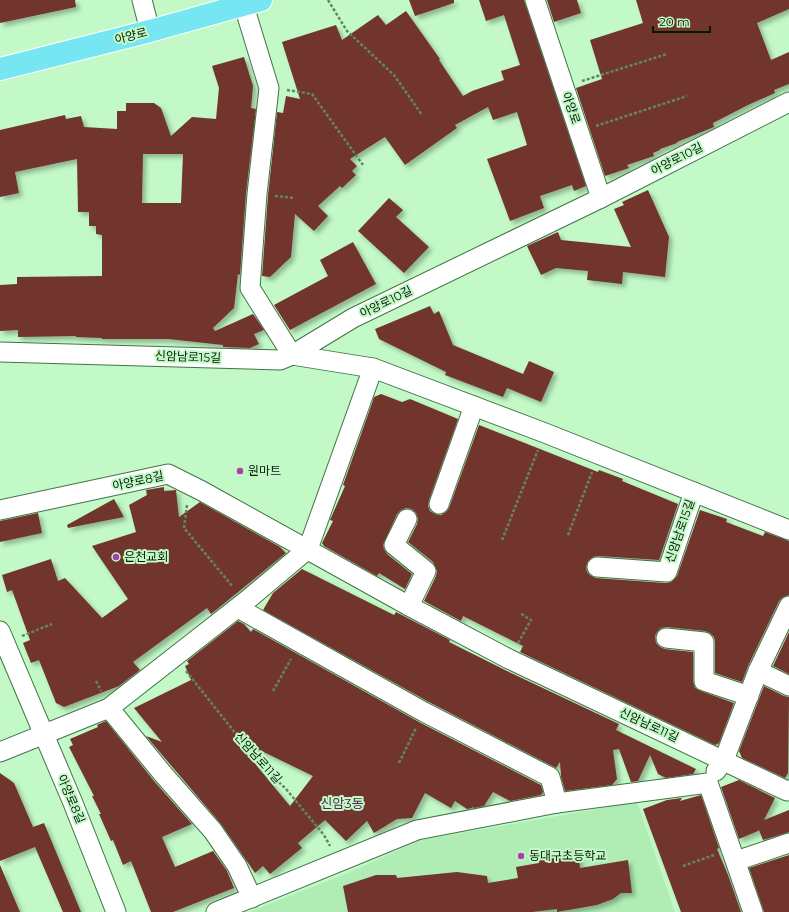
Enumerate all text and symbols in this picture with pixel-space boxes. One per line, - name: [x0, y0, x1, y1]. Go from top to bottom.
- scale bar: [653, 8, 710, 34]
- text: 20 m: [659, 14, 690, 29]
- street label: 아양로: [113, 24, 149, 47]
- street label: 아양로: [559, 90, 584, 126]
- street label: 아양로10길: [648, 139, 705, 178]
- street label: 아양로10길: [357, 282, 414, 321]
- street label: 신암남로15길: [155, 348, 221, 365]
- place label: 원마트: [248, 463, 281, 478]
- marker: 원마트: [235, 466, 245, 476]
- street label: 아양로8길: [111, 468, 165, 493]
- street label: 신암남로15길: [662, 497, 697, 565]
- place label: 은천교회: [124, 549, 168, 564]
- marker: 은천교회: [111, 552, 121, 562]
- street label: 신암남로11길: [617, 704, 681, 745]
- street label: 신암남로11길: [231, 729, 285, 786]
- street label: 아양로8길: [54, 772, 88, 826]
- district label: 신암3동: [320, 795, 364, 811]
- place label: 동대구초등학교: [529, 848, 606, 863]
- marker: 동대구초등학교: [516, 851, 526, 861]

